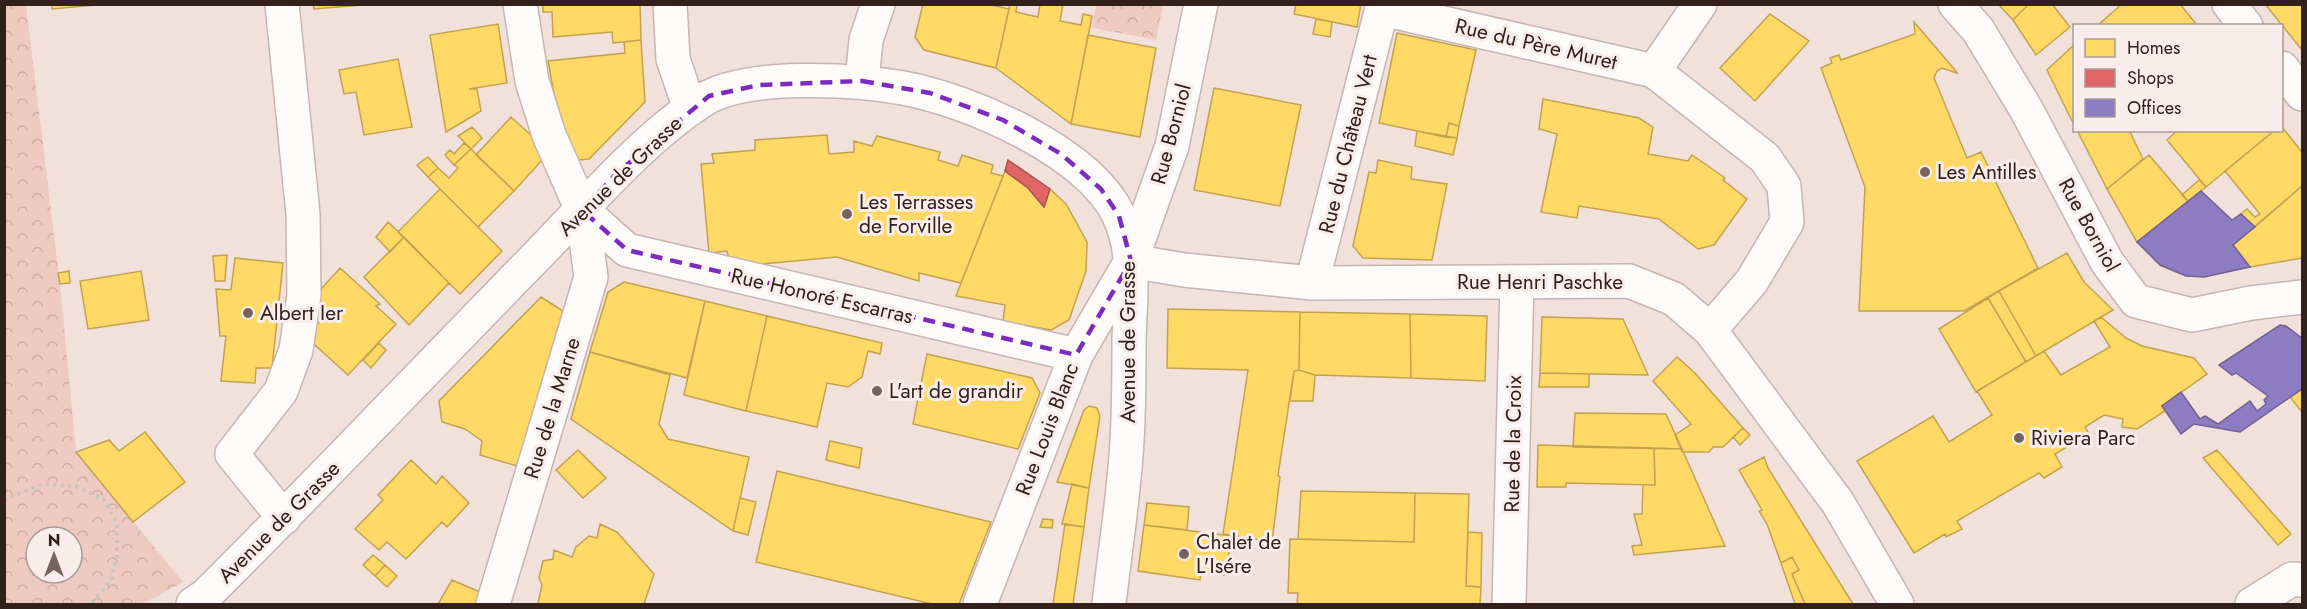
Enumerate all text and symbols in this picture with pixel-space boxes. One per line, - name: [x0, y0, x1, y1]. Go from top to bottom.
- street label: Rue du Père Muret: [1452, 11, 1620, 77]
- legend: [2073, 24, 2283, 132]
- text: Homes: [2127, 35, 2180, 61]
- street label: Rue du Château Vert: [1311, 51, 1385, 237]
- text: Shops: [2127, 65, 2174, 91]
- street label: Rue Borniol: [1143, 80, 1199, 188]
- text: Offices: [2127, 95, 2181, 121]
- street label: Avenue de Grasse: [551, 109, 689, 243]
- place label: Les Antilles: [1937, 157, 2036, 187]
- marker: Les Antilles: [1918, 165, 1932, 179]
- street label: Rue Borniol: [2051, 173, 2127, 277]
- place label: Les Terrasses de Forville: [859, 187, 973, 241]
- marker: Les Terrasses de Forville: [840, 207, 854, 221]
- street label: Rue Honoré Escarras: [728, 260, 916, 332]
- street label: Avenue de Grasse: [1113, 261, 1143, 423]
- street label: Rue Henri Paschke: [1457, 267, 1623, 297]
- place label: Albert Ier: [260, 298, 344, 328]
- marker: Albert Ier: [241, 306, 255, 320]
- street label: Rue de la Marne: [516, 333, 588, 482]
- street label: Rue Louis Blanc: [1008, 358, 1086, 500]
- street label: Rue de la Croix: [1497, 375, 1529, 513]
- place label: L'art de grandir: [889, 376, 1024, 406]
- marker: L'art de grandir: [870, 384, 884, 398]
- place label: Riviera Parc: [2031, 423, 2135, 453]
- marker: Riviera Parc: [2012, 431, 2026, 445]
- street label: Avenue de Grasse: [211, 454, 347, 590]
- north arrow: [24, 525, 84, 585]
- place label: Chalet de L'Isére: [1196, 527, 1281, 581]
- text: N: [48, 529, 60, 552]
- marker: Chalet de L'Isére: [1177, 547, 1191, 561]

